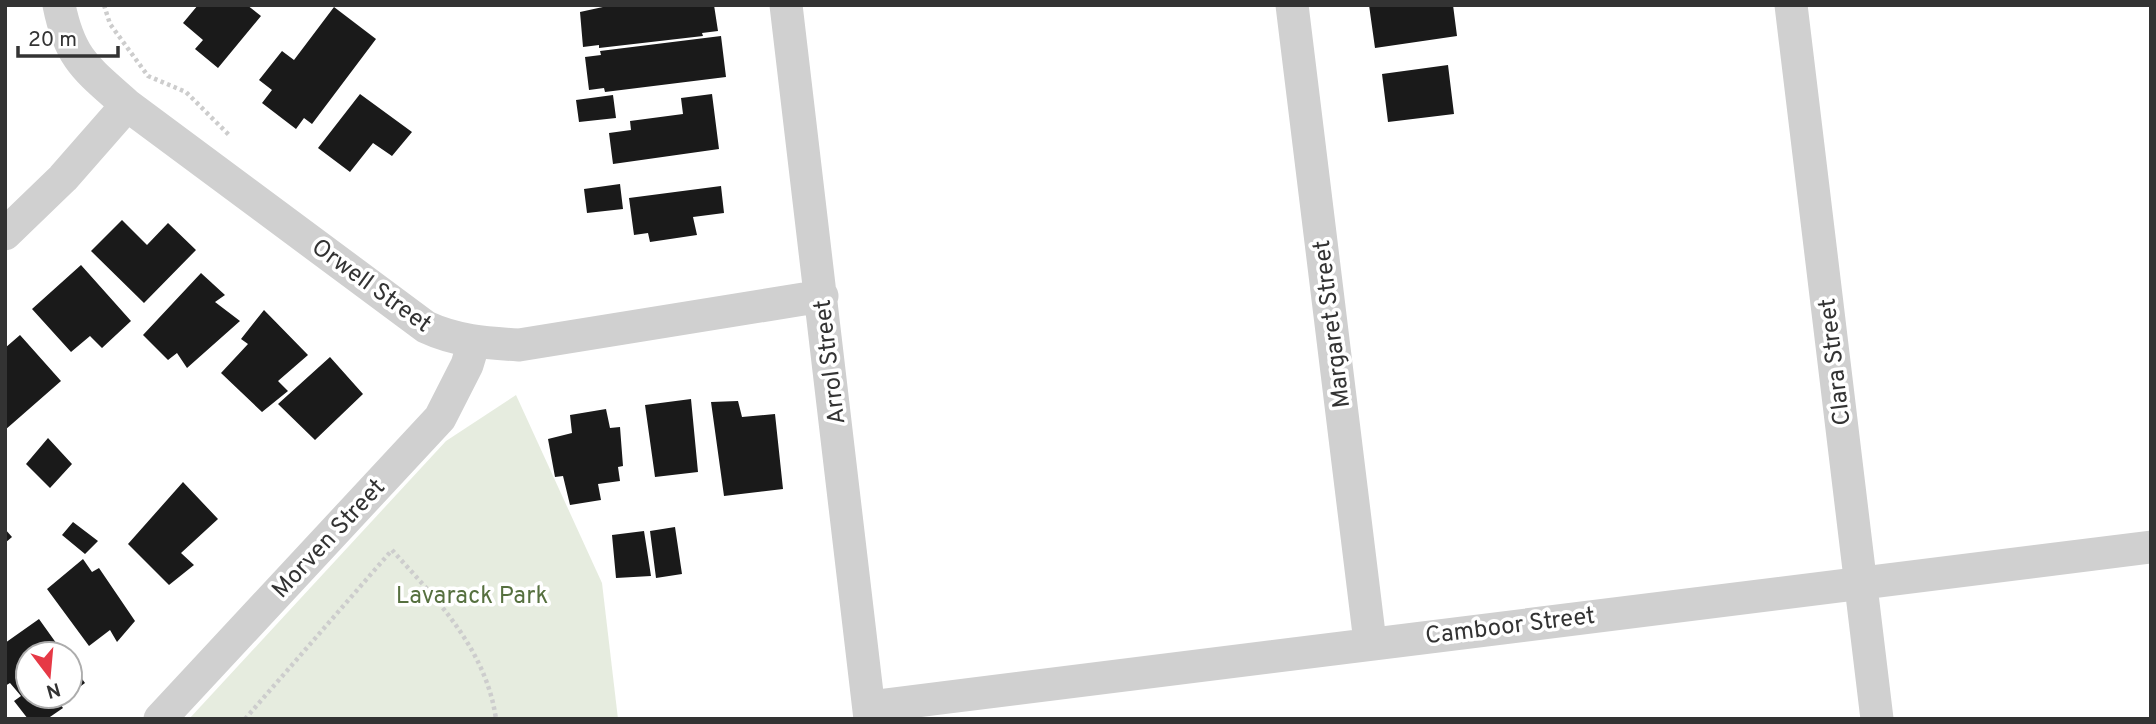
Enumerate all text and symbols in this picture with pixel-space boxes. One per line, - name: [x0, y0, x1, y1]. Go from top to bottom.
- scale bar: [18, 14, 117, 58]
- text: 20 m: [28, 27, 77, 54]
- street label: Orwell Street: [305, 233, 437, 340]
- street label: Margaret Street: [1308, 238, 1358, 409]
- street label: Clara Street: [1813, 296, 1859, 427]
- street label: Arrol Street: [808, 298, 854, 426]
- street label: Morven Street: [266, 473, 393, 605]
- park label: Lavarack Park: [396, 582, 548, 612]
- street label: Camboor Street: [1424, 602, 1597, 652]
- north arrow: [14, 640, 84, 710]
- text: N: [43, 676, 63, 703]

